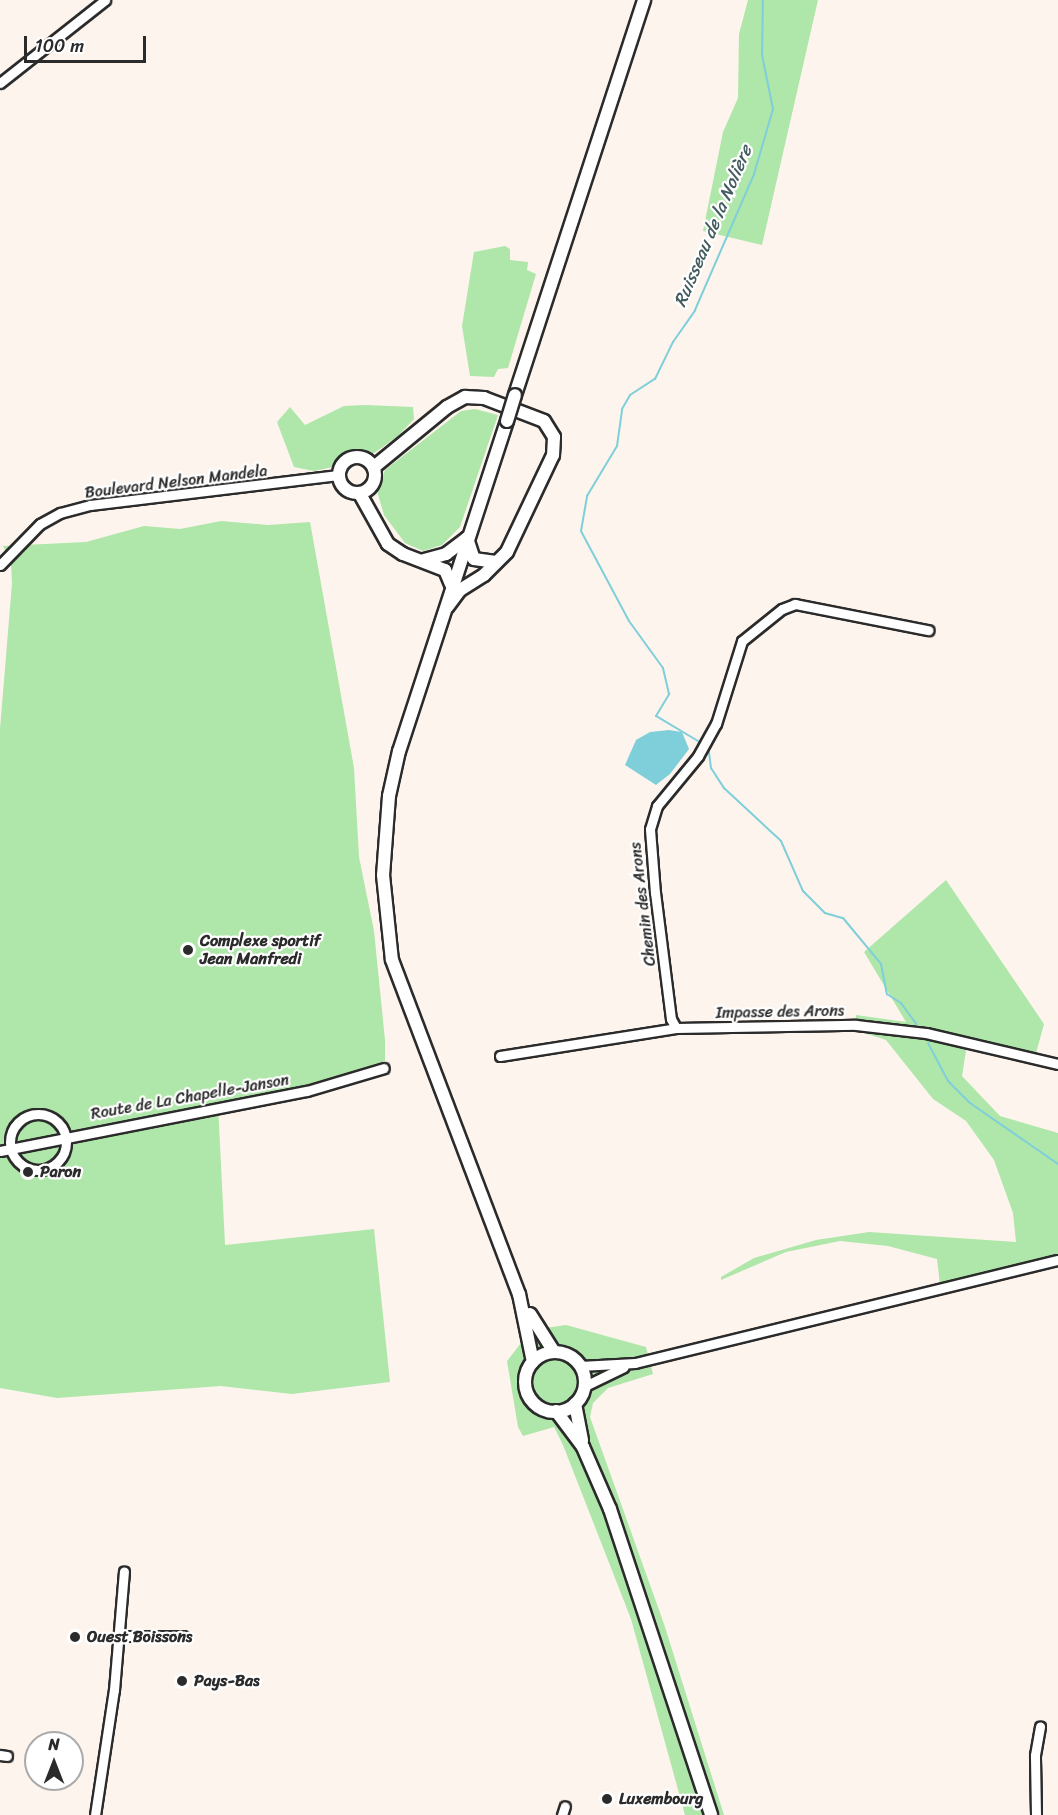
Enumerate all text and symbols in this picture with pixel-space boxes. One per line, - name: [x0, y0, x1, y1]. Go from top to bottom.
- scale bar: [27, 24, 148, 62]
- text: 100 m: [35, 30, 84, 62]
- water label: Ruisseau de la Nolière: [669, 142, 757, 310]
- street label: Boulevard Nelson Mandela: [83, 461, 269, 503]
- street label: Chemin des Arons: [626, 841, 660, 967]
- place label: Complexe sportif Jean Manfredi: [200, 931, 321, 969]
- marker: Complexe sportif Jean Manfredi: [181, 943, 195, 957]
- street label: Impasse des Arons: [715, 1001, 845, 1023]
- street label: Route de La Chapelle-Janson: [90, 1070, 290, 1124]
- place label: Paron: [40, 1162, 81, 1182]
- marker: Paron: [21, 1165, 35, 1179]
- place label: Ouest Boissons: [87, 1627, 194, 1647]
- marker: Ouest Boissons: [68, 1630, 82, 1644]
- place label: Pays-Bas: [194, 1671, 260, 1691]
- marker: Pays-Bas: [175, 1674, 189, 1688]
- text: N: [48, 1730, 60, 1759]
- north arrow: [24, 1731, 84, 1791]
- place label: Luxembourg: [619, 1789, 703, 1809]
- marker: Luxembourg: [600, 1792, 614, 1806]

